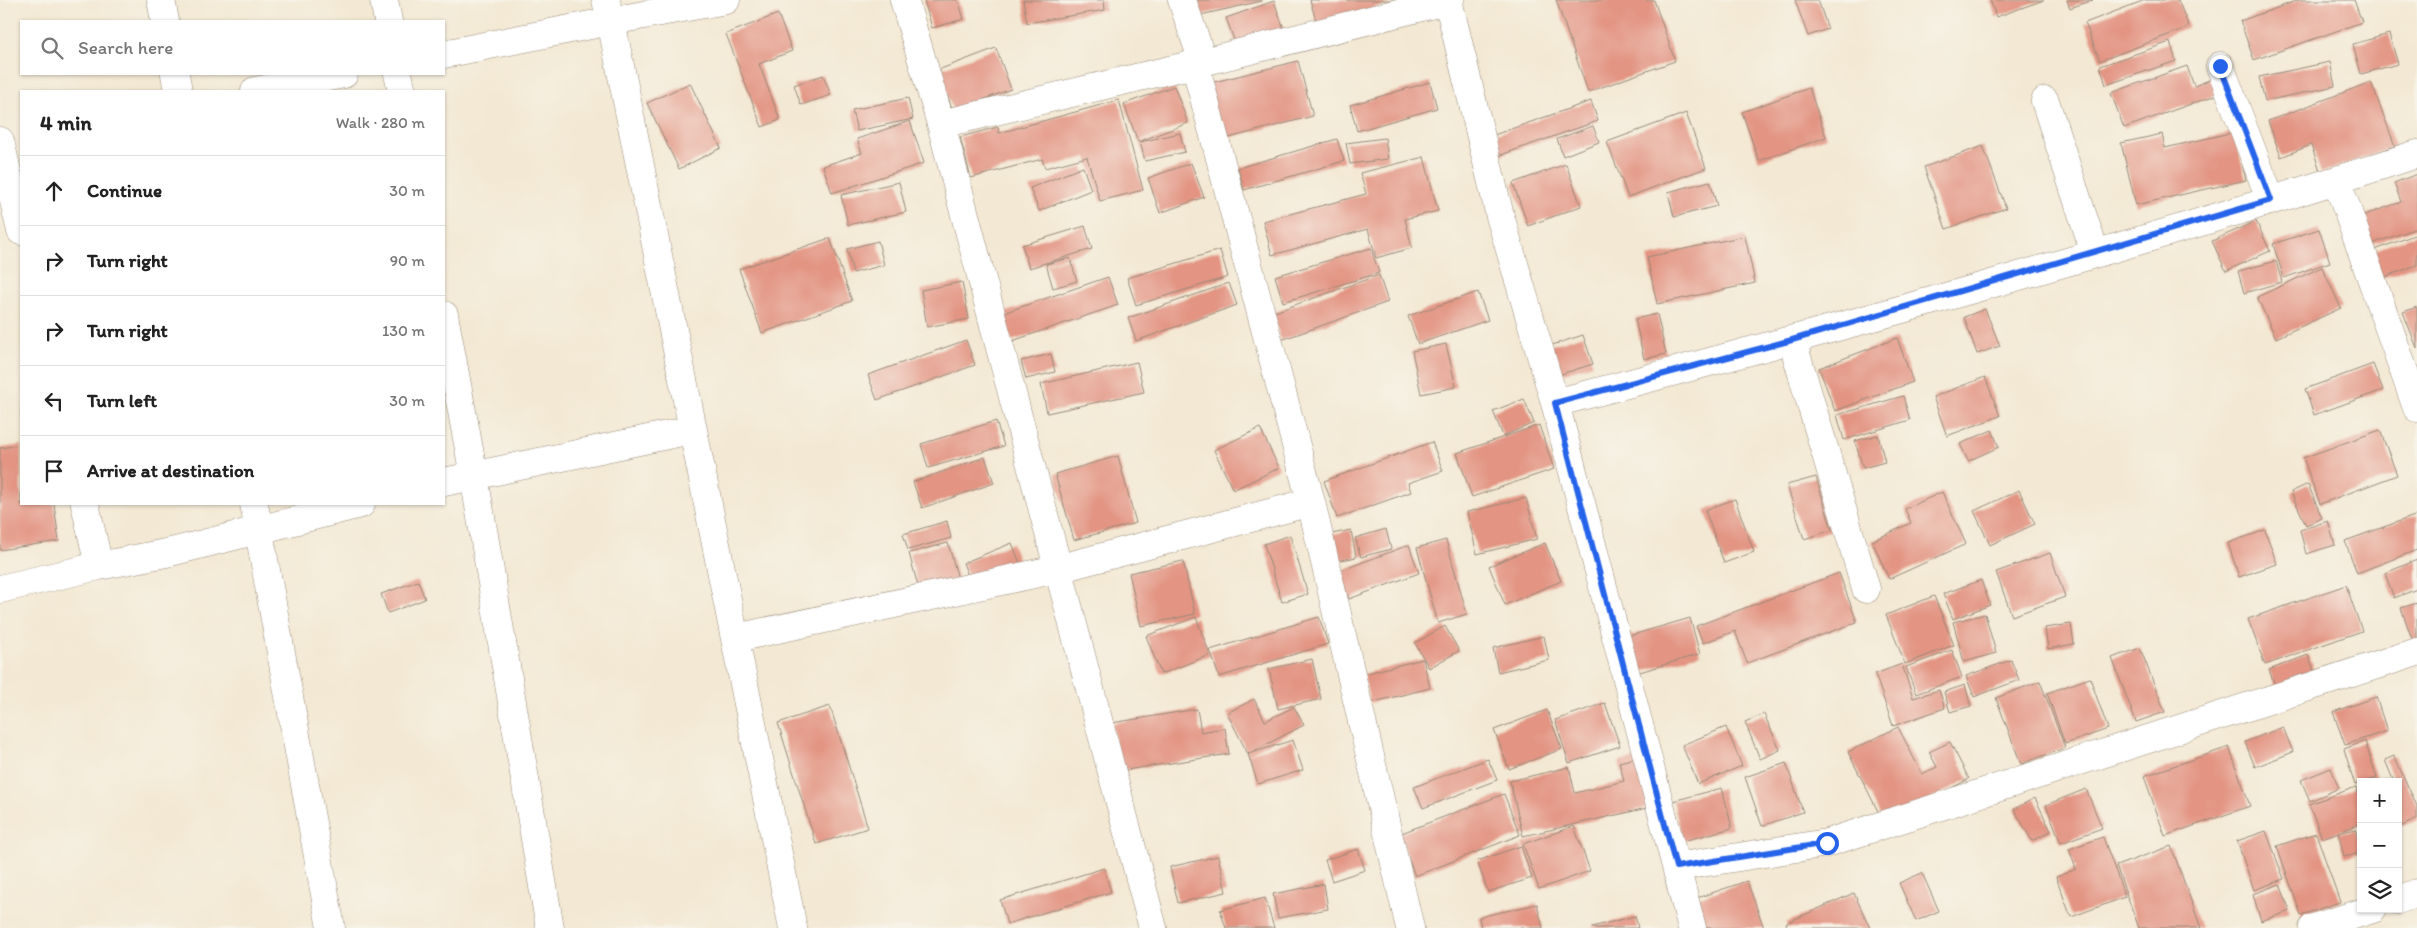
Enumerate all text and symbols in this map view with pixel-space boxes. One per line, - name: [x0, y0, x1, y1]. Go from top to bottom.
- search box: [20, 20, 445, 75]
- icon: search: [38, 34, 66, 62]
- text: Search here: [78, 36, 173, 59]
- route end: [2209, 55, 2232, 78]
- text: 4 min: [40, 110, 92, 135]
- text: Walk · 280 m: [336, 113, 425, 132]
- icon: ahead: [40, 177, 68, 205]
- text: Continue: [87, 179, 162, 202]
- text: 30 m: [389, 181, 425, 200]
- icon: right: [40, 247, 68, 275]
- text: Turn right: [87, 249, 168, 272]
- text: 90 m: [390, 251, 425, 270]
- icon: right: [40, 317, 68, 345]
- text: Turn right: [87, 319, 168, 342]
- text: 130 m: [382, 321, 425, 340]
- icon: left: [40, 387, 68, 415]
- text: Turn left: [87, 389, 157, 412]
- text: 30 m: [389, 391, 425, 410]
- icon: arrive: [40, 457, 68, 485]
- text: Arrive at destination: [87, 459, 254, 482]
- map controls: [2357, 778, 2402, 913]
- button: +: [2357, 778, 2402, 823]
- button: −: [2357, 823, 2402, 868]
- route start: [1816, 832, 1839, 855]
- button: layers: [2357, 868, 2402, 913]

